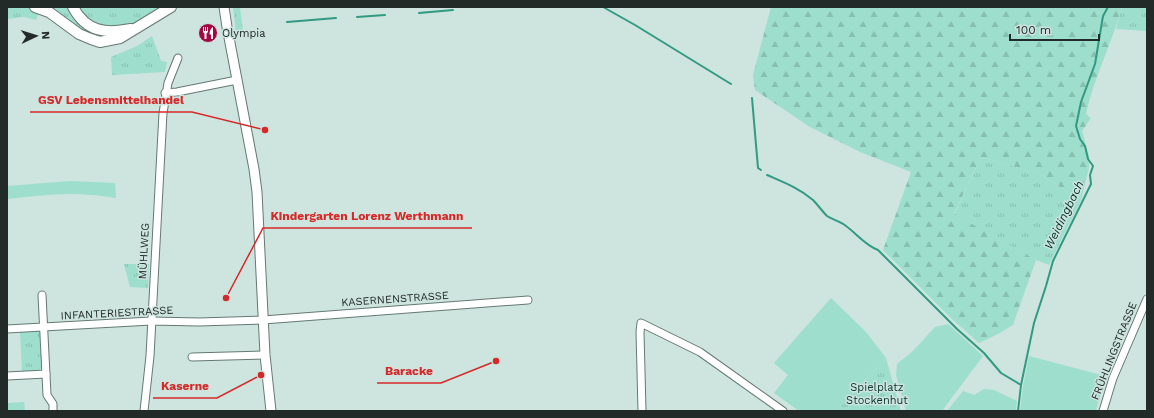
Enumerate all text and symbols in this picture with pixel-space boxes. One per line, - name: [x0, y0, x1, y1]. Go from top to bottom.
- north arrow: [16, 16, 56, 56]
- scale bar: [1010, 16, 1099, 42]
- restaurant icon: Olympia: [197, 22, 219, 44]
- text: 100 m: [1016, 23, 1051, 37]
- place label: Olympia: [222, 27, 266, 40]
- text: N: [39, 31, 52, 40]
- callout: GSV Lebensmittelhandel: [30, 88, 192, 112]
- text: GSV Lebensmittelhandel: [38, 93, 184, 107]
- water label: Weidingbach: [1041, 179, 1087, 251]
- callout: Kindergarten Lorenz Werthmann: [263, 204, 472, 228]
- text: Kindergarten Lorenz Werthmann: [271, 209, 463, 223]
- street label: MÜHLWEG: [135, 222, 152, 280]
- street label: KASERNENSTRASSE: [341, 289, 449, 309]
- street label: FRÜHLINGSTRASSE: [1087, 300, 1140, 402]
- street label: INFANTERIESTRASSE: [60, 304, 174, 322]
- callout: Baracke: [377, 359, 441, 383]
- text: Baracke: [385, 364, 433, 378]
- callout: Kaserne: [153, 374, 217, 398]
- text: Kaserne: [161, 379, 209, 393]
- park label: Spielplatz Stockenhut: [846, 381, 908, 407]

